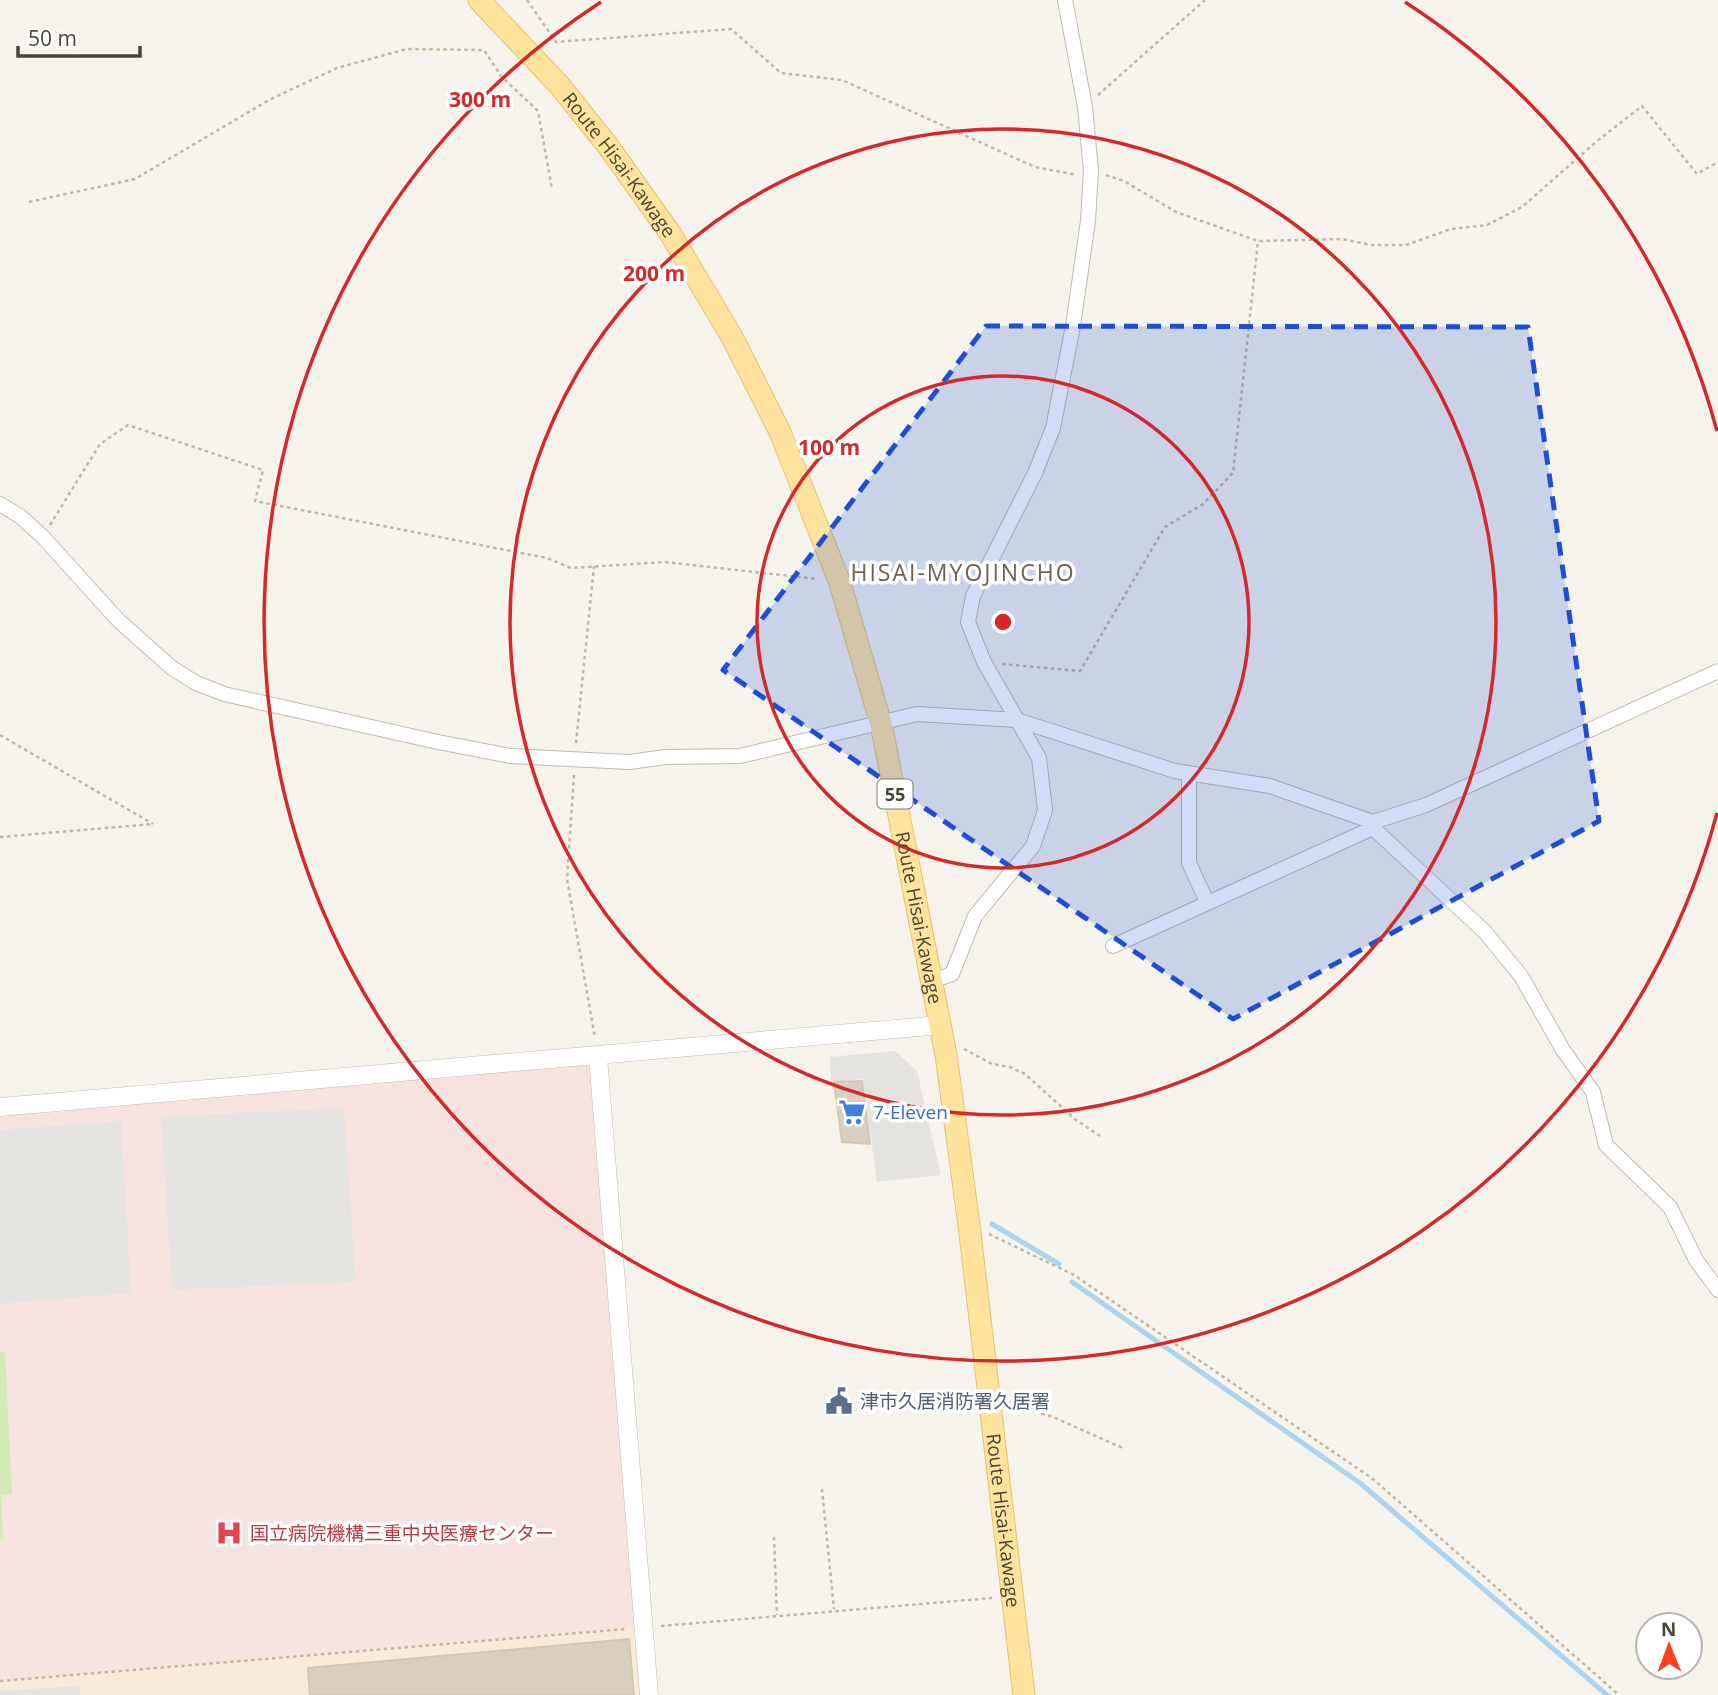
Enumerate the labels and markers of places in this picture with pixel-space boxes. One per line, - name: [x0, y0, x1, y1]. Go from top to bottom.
- centre of rings: [991, 610, 1015, 634]
- supermarket icon: 7-Eleven: [837, 1097, 867, 1127]
- place label: 7-Eleven: [873, 1099, 948, 1125]
- public building icon: 津市久居消防署久居署: [824, 1386, 854, 1416]
- place label: 津市久居消防署久居署: [860, 1388, 1050, 1414]
- hospital icon: 国立病院機構三重中央医療センター: [214, 1518, 244, 1548]
- place label: 国立病院機構三重中央医療センター: [250, 1520, 554, 1546]

